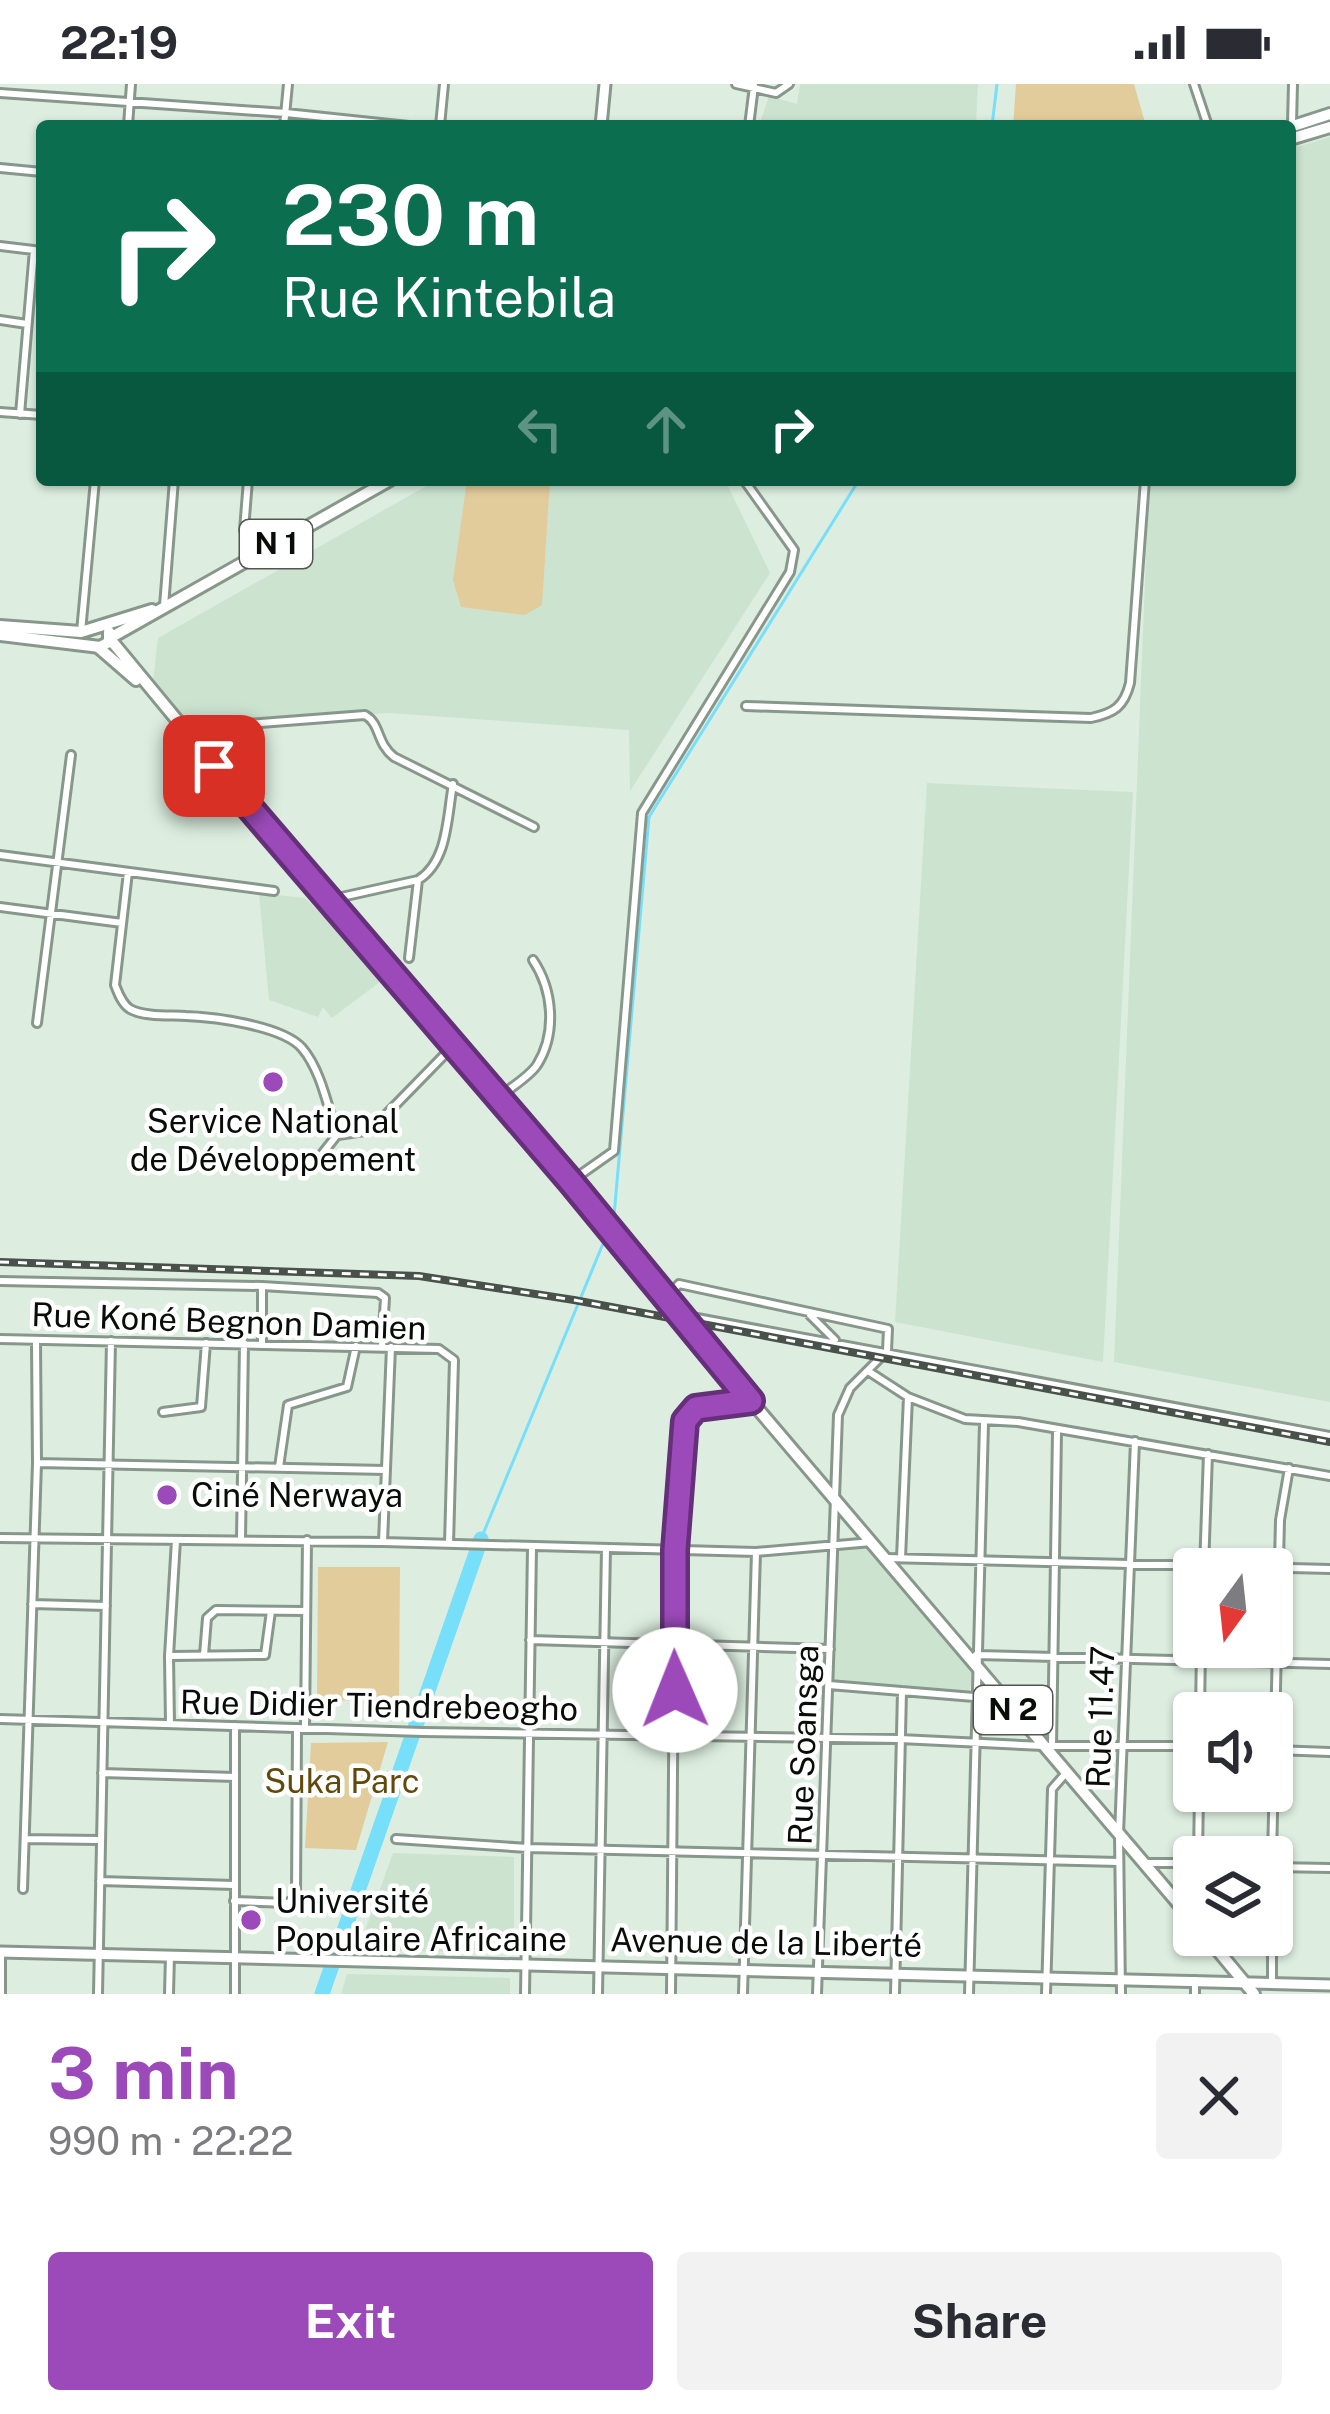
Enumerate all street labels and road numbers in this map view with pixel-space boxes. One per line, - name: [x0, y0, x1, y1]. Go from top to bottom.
- road number: N 1: [240, 520, 312, 568]
- street label: Rue Koné Begnon Damien: [31, 1295, 427, 1347]
- street label: Rue Soansga: [781, 1644, 825, 1846]
- street label: Rue 11.47: [1079, 1645, 1121, 1789]
- street label: Rue Didier Tiendrebeogho: [180, 1683, 578, 1727]
- road number: N 2: [974, 1686, 1052, 1734]
- street label: Avenue de la Liberté: [610, 1920, 922, 1964]

